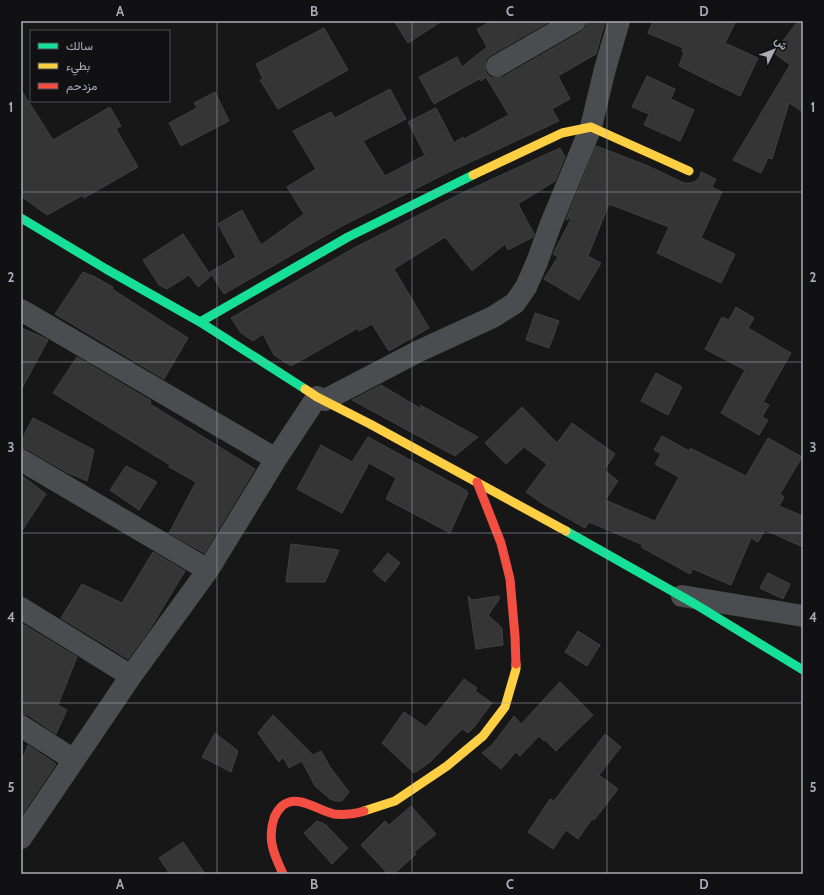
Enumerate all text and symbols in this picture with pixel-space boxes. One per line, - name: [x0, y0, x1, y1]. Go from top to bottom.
- text: A: [116, 3, 125, 19]
- text: B: [310, 3, 318, 19]
- text: C: [506, 3, 514, 19]
- text: D: [699, 3, 709, 19]
- legend: [30, 30, 170, 102]
- north arrow: [754, 30, 794, 70]
- text: ش: [772, 34, 791, 53]
- text: سالك: [66, 38, 93, 53]
- text: بطيء: [66, 58, 90, 76]
- text: مزدحم: [66, 78, 97, 94]
- text: 1: [9, 99, 13, 115]
- text: 1: [811, 99, 815, 115]
- text: 2: [8, 269, 15, 285]
- text: 2: [810, 269, 817, 285]
- text: 3: [7, 439, 15, 455]
- text: 3: [809, 439, 817, 455]
- text: 4: [7, 609, 15, 625]
- text: 4: [809, 609, 817, 625]
- text: 5: [8, 779, 15, 795]
- text: 5: [810, 779, 817, 795]
- text: A: [116, 876, 125, 892]
- text: B: [310, 876, 318, 892]
- text: C: [506, 876, 514, 892]
- text: D: [699, 876, 709, 892]

